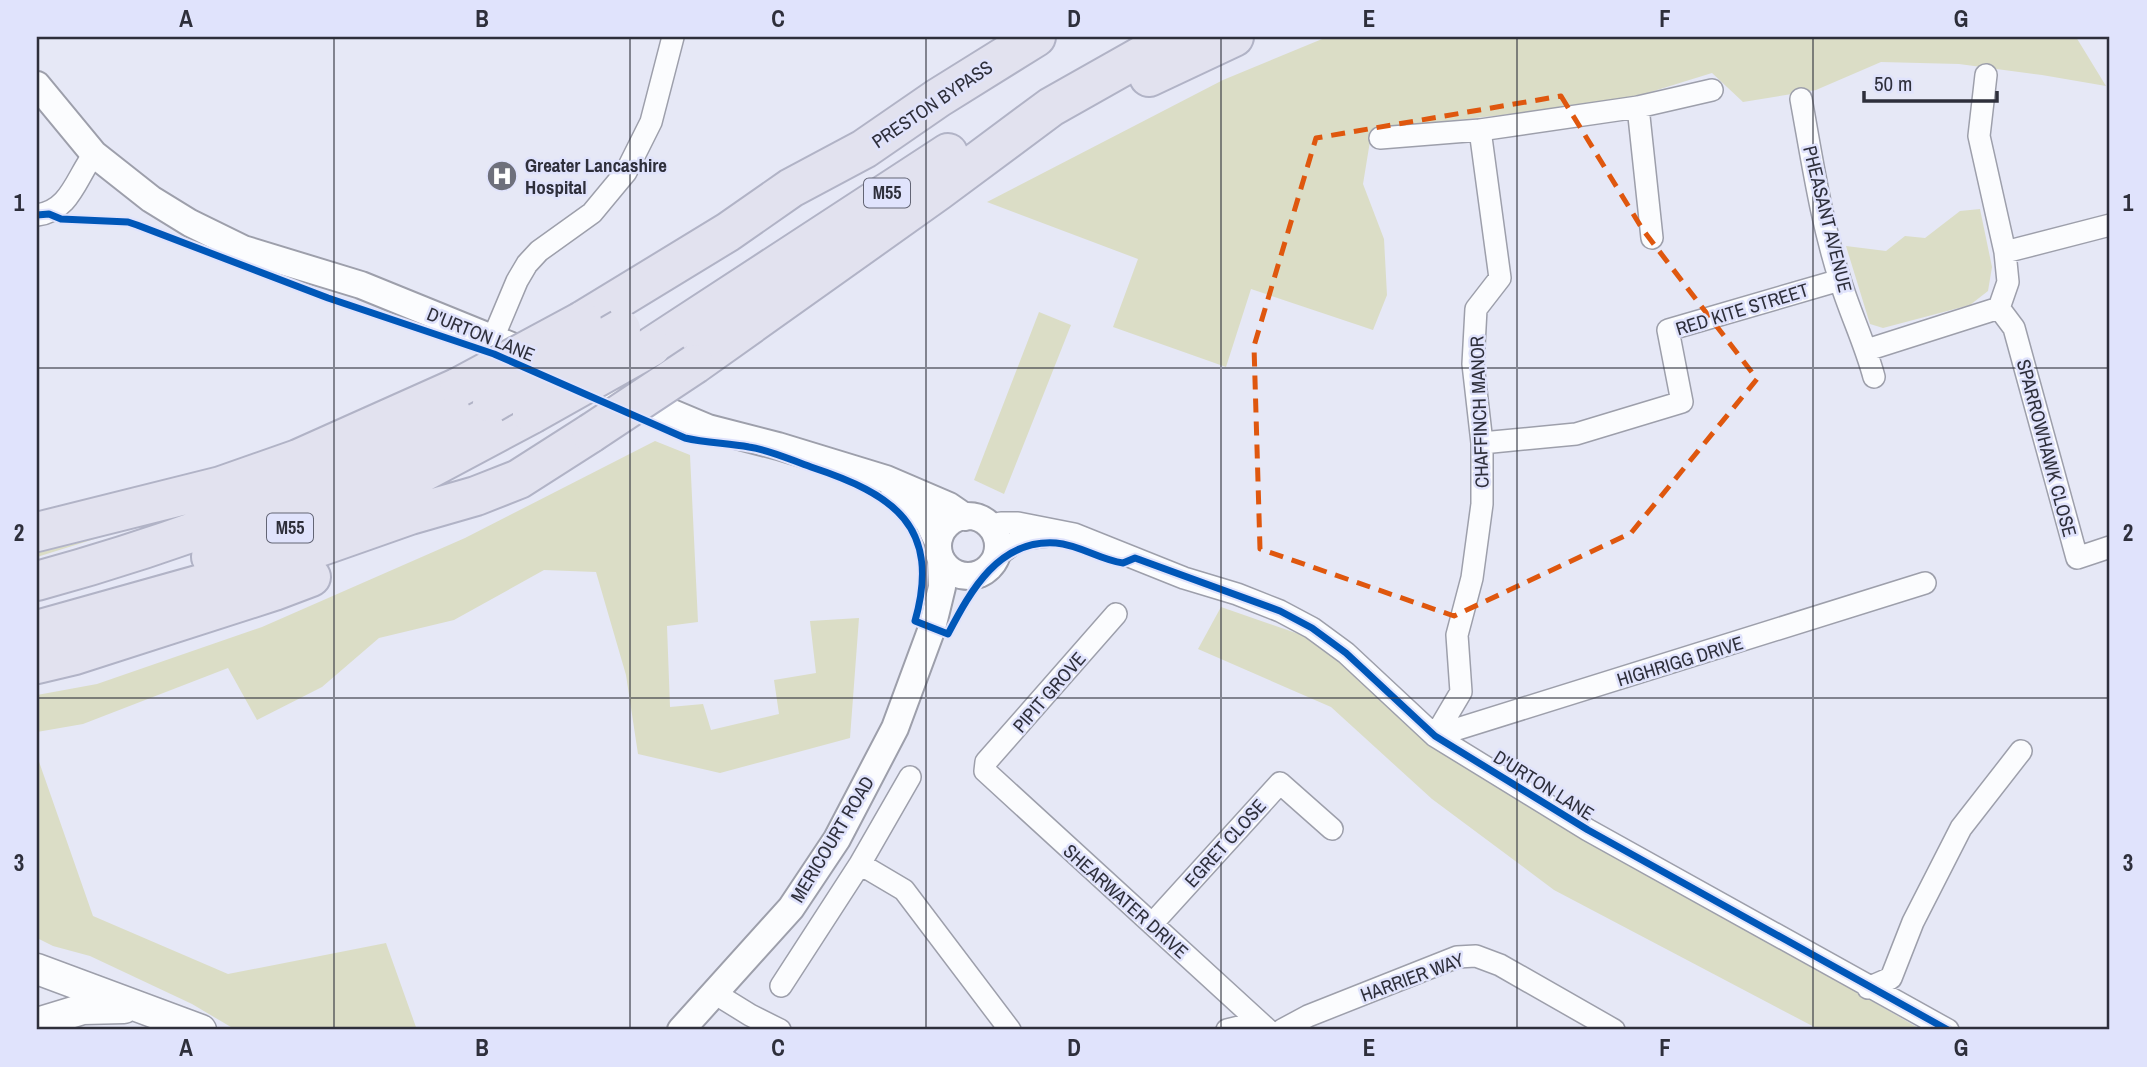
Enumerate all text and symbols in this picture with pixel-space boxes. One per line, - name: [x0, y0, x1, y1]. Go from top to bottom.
- text: A: [179, 3, 193, 34]
- text: B: [475, 3, 489, 34]
- text: C: [771, 3, 785, 34]
- text: D: [1067, 3, 1081, 34]
- text: E: [1363, 3, 1375, 34]
- text: F: [1659, 3, 1671, 34]
- text: G: [1954, 3, 1968, 34]
- street label: PRESTON BYPASS: [866, 54, 998, 154]
- scale bar: [1864, 60, 1996, 104]
- text: 50 m: [1874, 69, 1912, 98]
- street label: PHEASANT AVENUE: [1797, 143, 1859, 295]
- place label: Greater Lancashire Hospital: [525, 152, 667, 200]
- hospital icon: Greater Lancashire Hospital: [485, 159, 519, 193]
- road number: M55: [864, 178, 910, 208]
- text: 1: [14, 187, 25, 218]
- text: 1: [2123, 187, 2134, 218]
- street label: RED KITE STREET: [1672, 276, 1812, 342]
- street label: D'URTON LANE: [423, 301, 539, 367]
- street label: CHAFFINCH MANOR: [1463, 335, 1495, 489]
- street label: SPARROWHAWK CLOSE: [2011, 356, 2083, 540]
- road number: M55: [267, 514, 313, 542]
- text: 2: [14, 517, 24, 548]
- text: 2: [2123, 517, 2133, 548]
- street label: HIGHRIGG DRIVE: [1614, 629, 1746, 693]
- street label: PIPIT GROVE: [1007, 646, 1091, 738]
- street label: D'URTON LANE: [1489, 744, 1599, 826]
- street label: MERICOURT ROAD: [784, 771, 880, 907]
- street label: EGRET CLOSE: [1178, 793, 1272, 893]
- street label: SHEARWATER DRIVE: [1058, 838, 1194, 964]
- text: 3: [14, 847, 24, 878]
- text: 3: [2123, 847, 2133, 878]
- street label: HARRIER WAY: [1357, 946, 1468, 1008]
- text: A: [179, 1032, 193, 1063]
- text: B: [475, 1032, 489, 1063]
- text: C: [771, 1032, 785, 1063]
- text: D: [1067, 1032, 1081, 1063]
- text: E: [1363, 1032, 1375, 1063]
- text: F: [1659, 1032, 1671, 1063]
- text: G: [1954, 1032, 1968, 1063]

